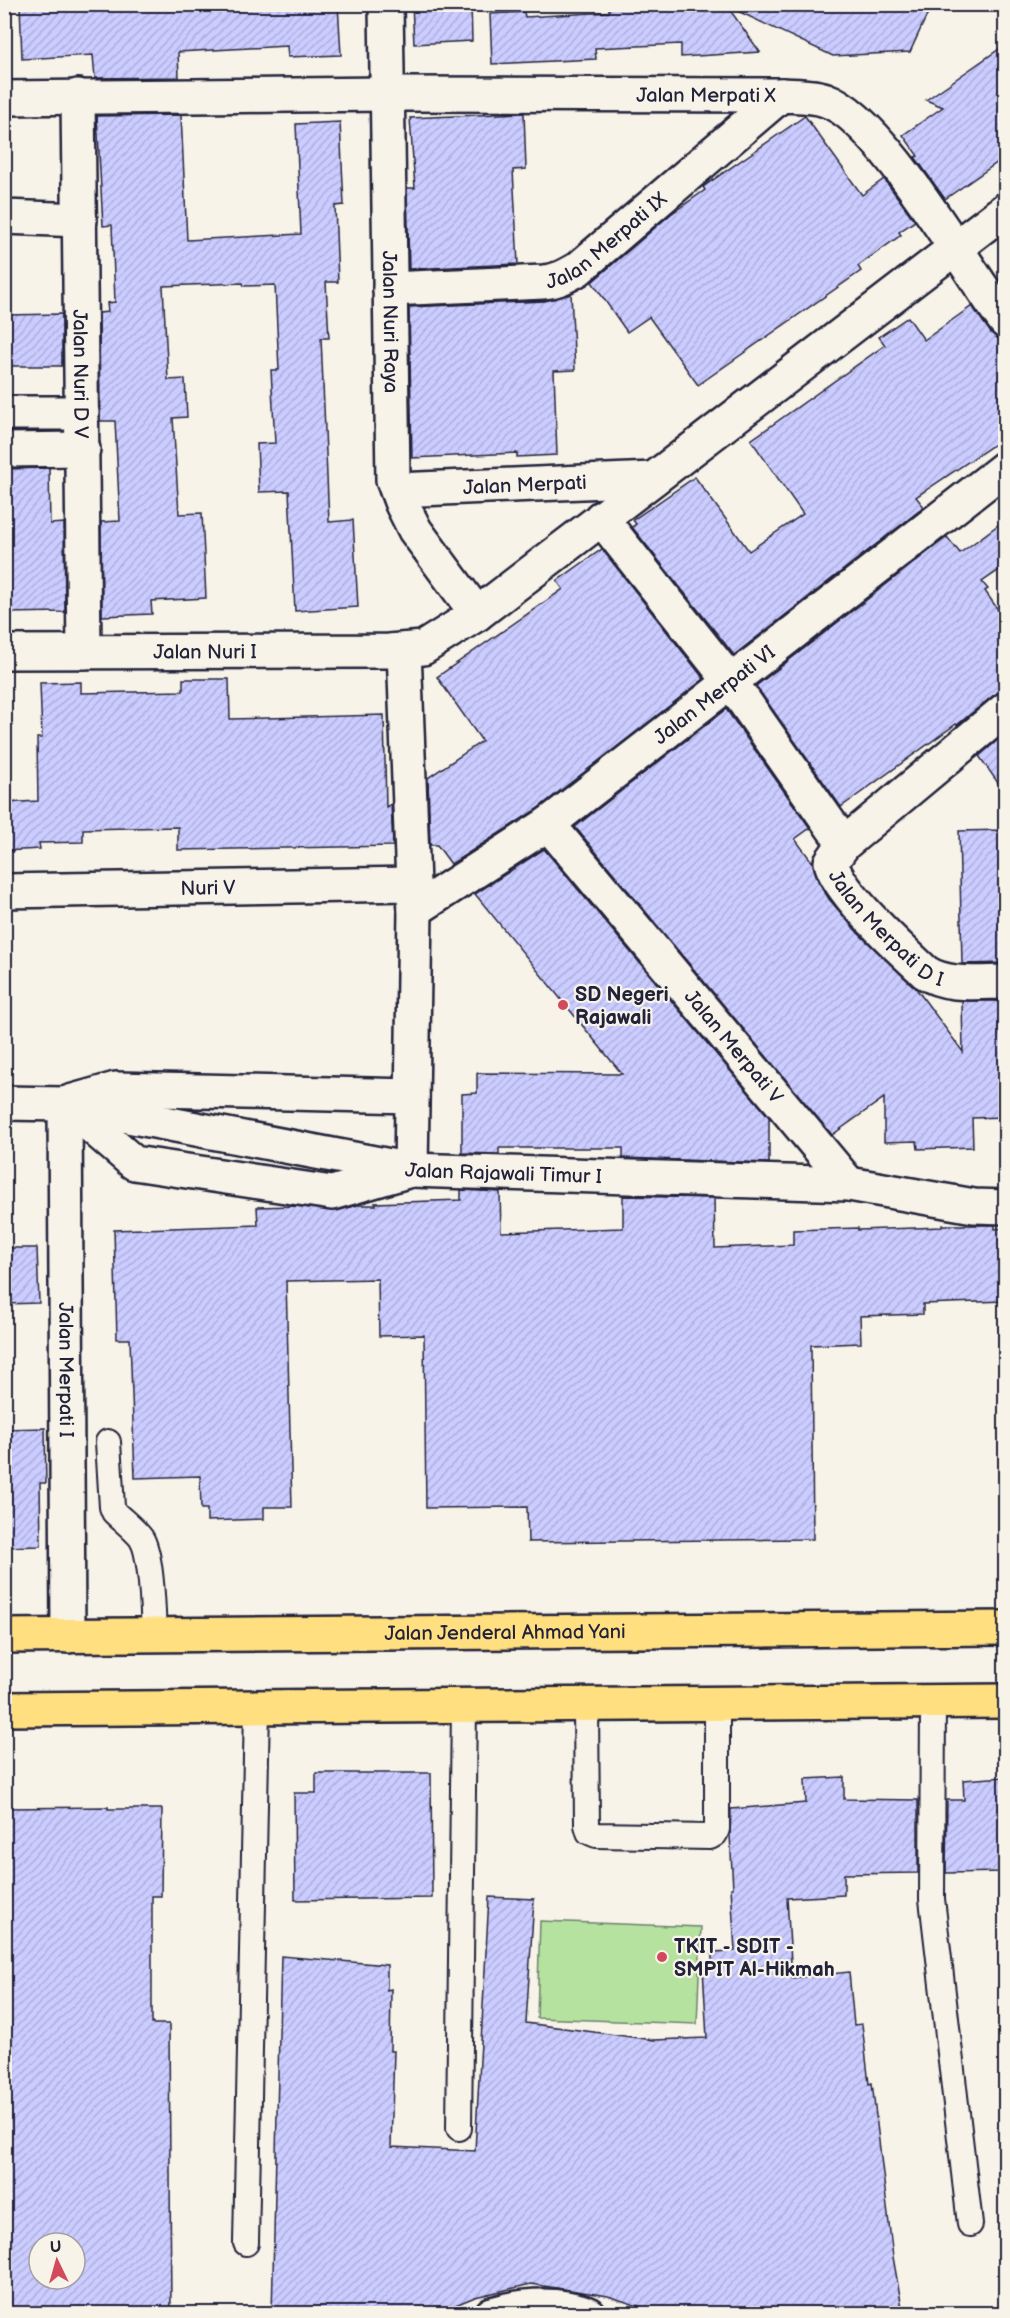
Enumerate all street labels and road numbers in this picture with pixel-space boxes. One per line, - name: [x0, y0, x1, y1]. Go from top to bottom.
- street label: Jalan Merpati X: [636, 84, 776, 108]
- street label: Jalan Merpati IX: [544, 187, 672, 295]
- street label: Jalan Nuri Raya: [377, 250, 403, 393]
- street label: Jalan Nuri D V: [67, 309, 93, 439]
- street label: Jalan Merpati: [463, 471, 587, 500]
- street label: Jalan Nuri I: [153, 640, 257, 665]
- street label: Jalan Merpati VI: [649, 641, 780, 750]
- street label: Jalan Merpati D I: [823, 866, 946, 992]
- street label: Nuri V: [180, 876, 236, 901]
- street label: Jalan Merpati V: [679, 985, 788, 1109]
- street label: Jalan Rajawali Timur I: [403, 1158, 602, 1189]
- street label: Jalan Merpati I: [53, 1302, 78, 1438]
- street label: Jalan Jenderal Ahmad Yani: [384, 1620, 626, 1646]

